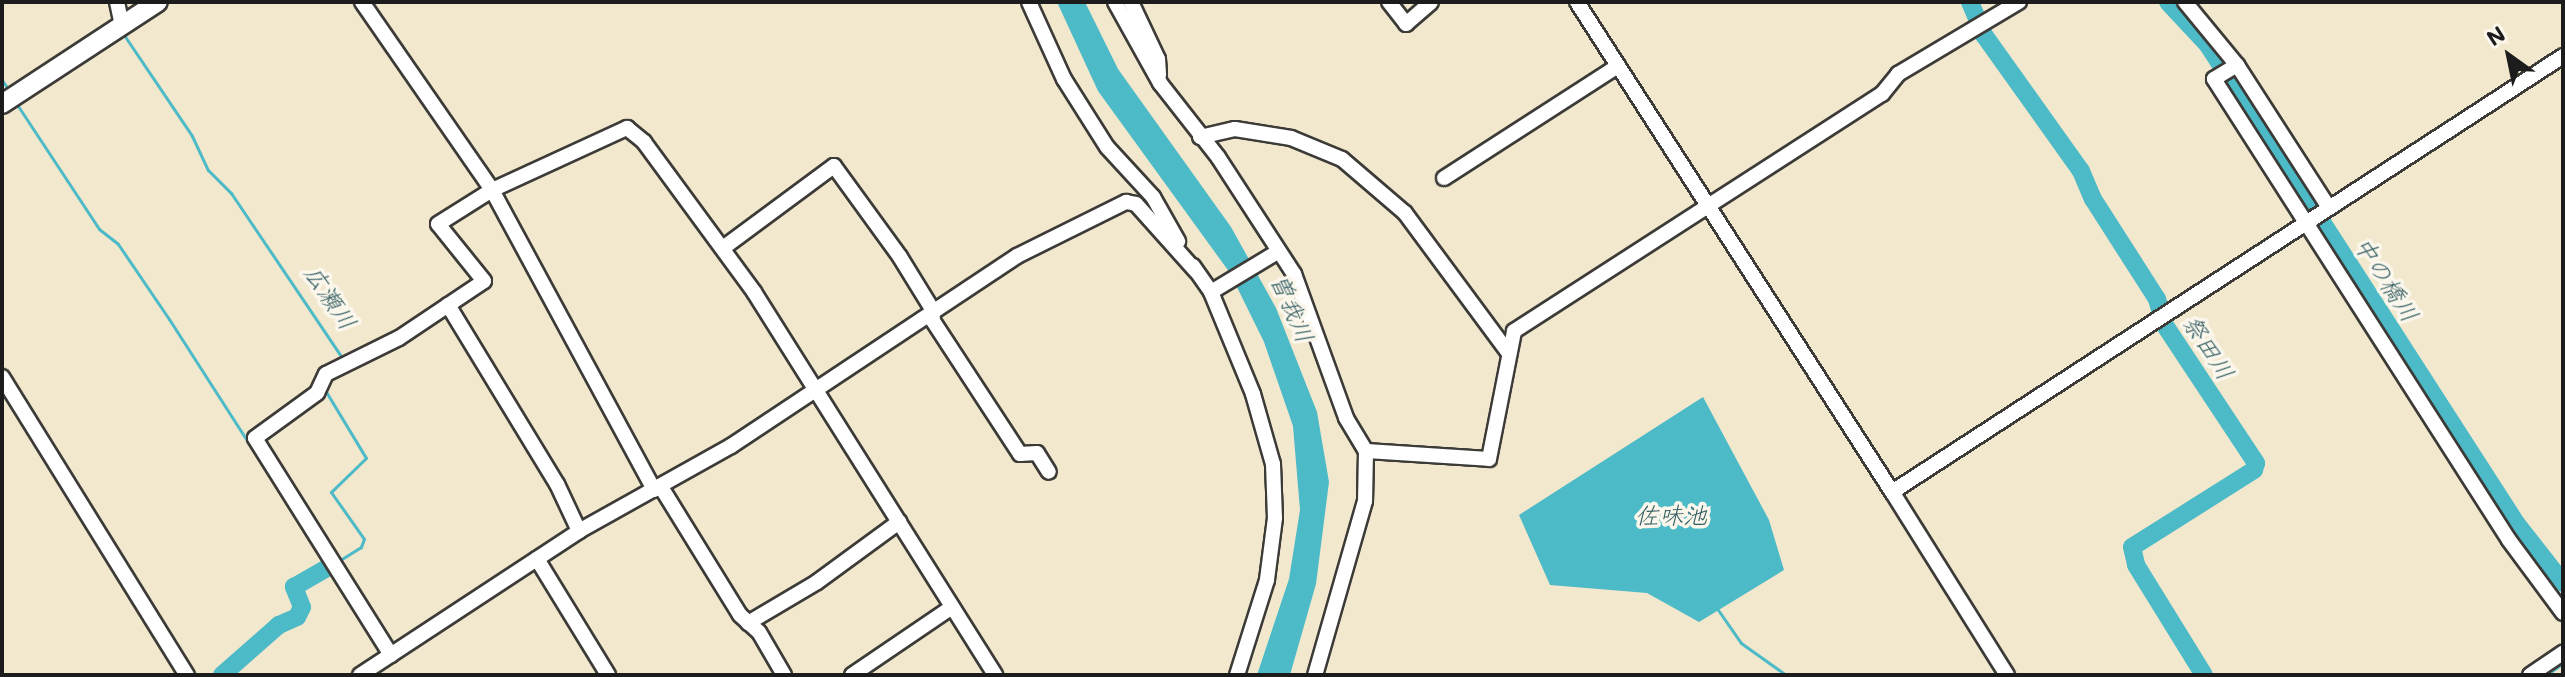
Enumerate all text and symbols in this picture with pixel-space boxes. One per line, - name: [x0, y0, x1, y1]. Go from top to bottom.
- north arrow: [2469, 16, 2549, 96]
- text: N: [2481, 19, 2511, 52]
- water label: 中の橋川: [2349, 231, 2425, 327]
- water label: 広瀬川: [299, 259, 363, 335]
- water label: 曽我川: [1266, 269, 1320, 347]
- water label: 祭田川: [2177, 309, 2241, 385]
- water label: 佐味池: [1635, 501, 1707, 529]

